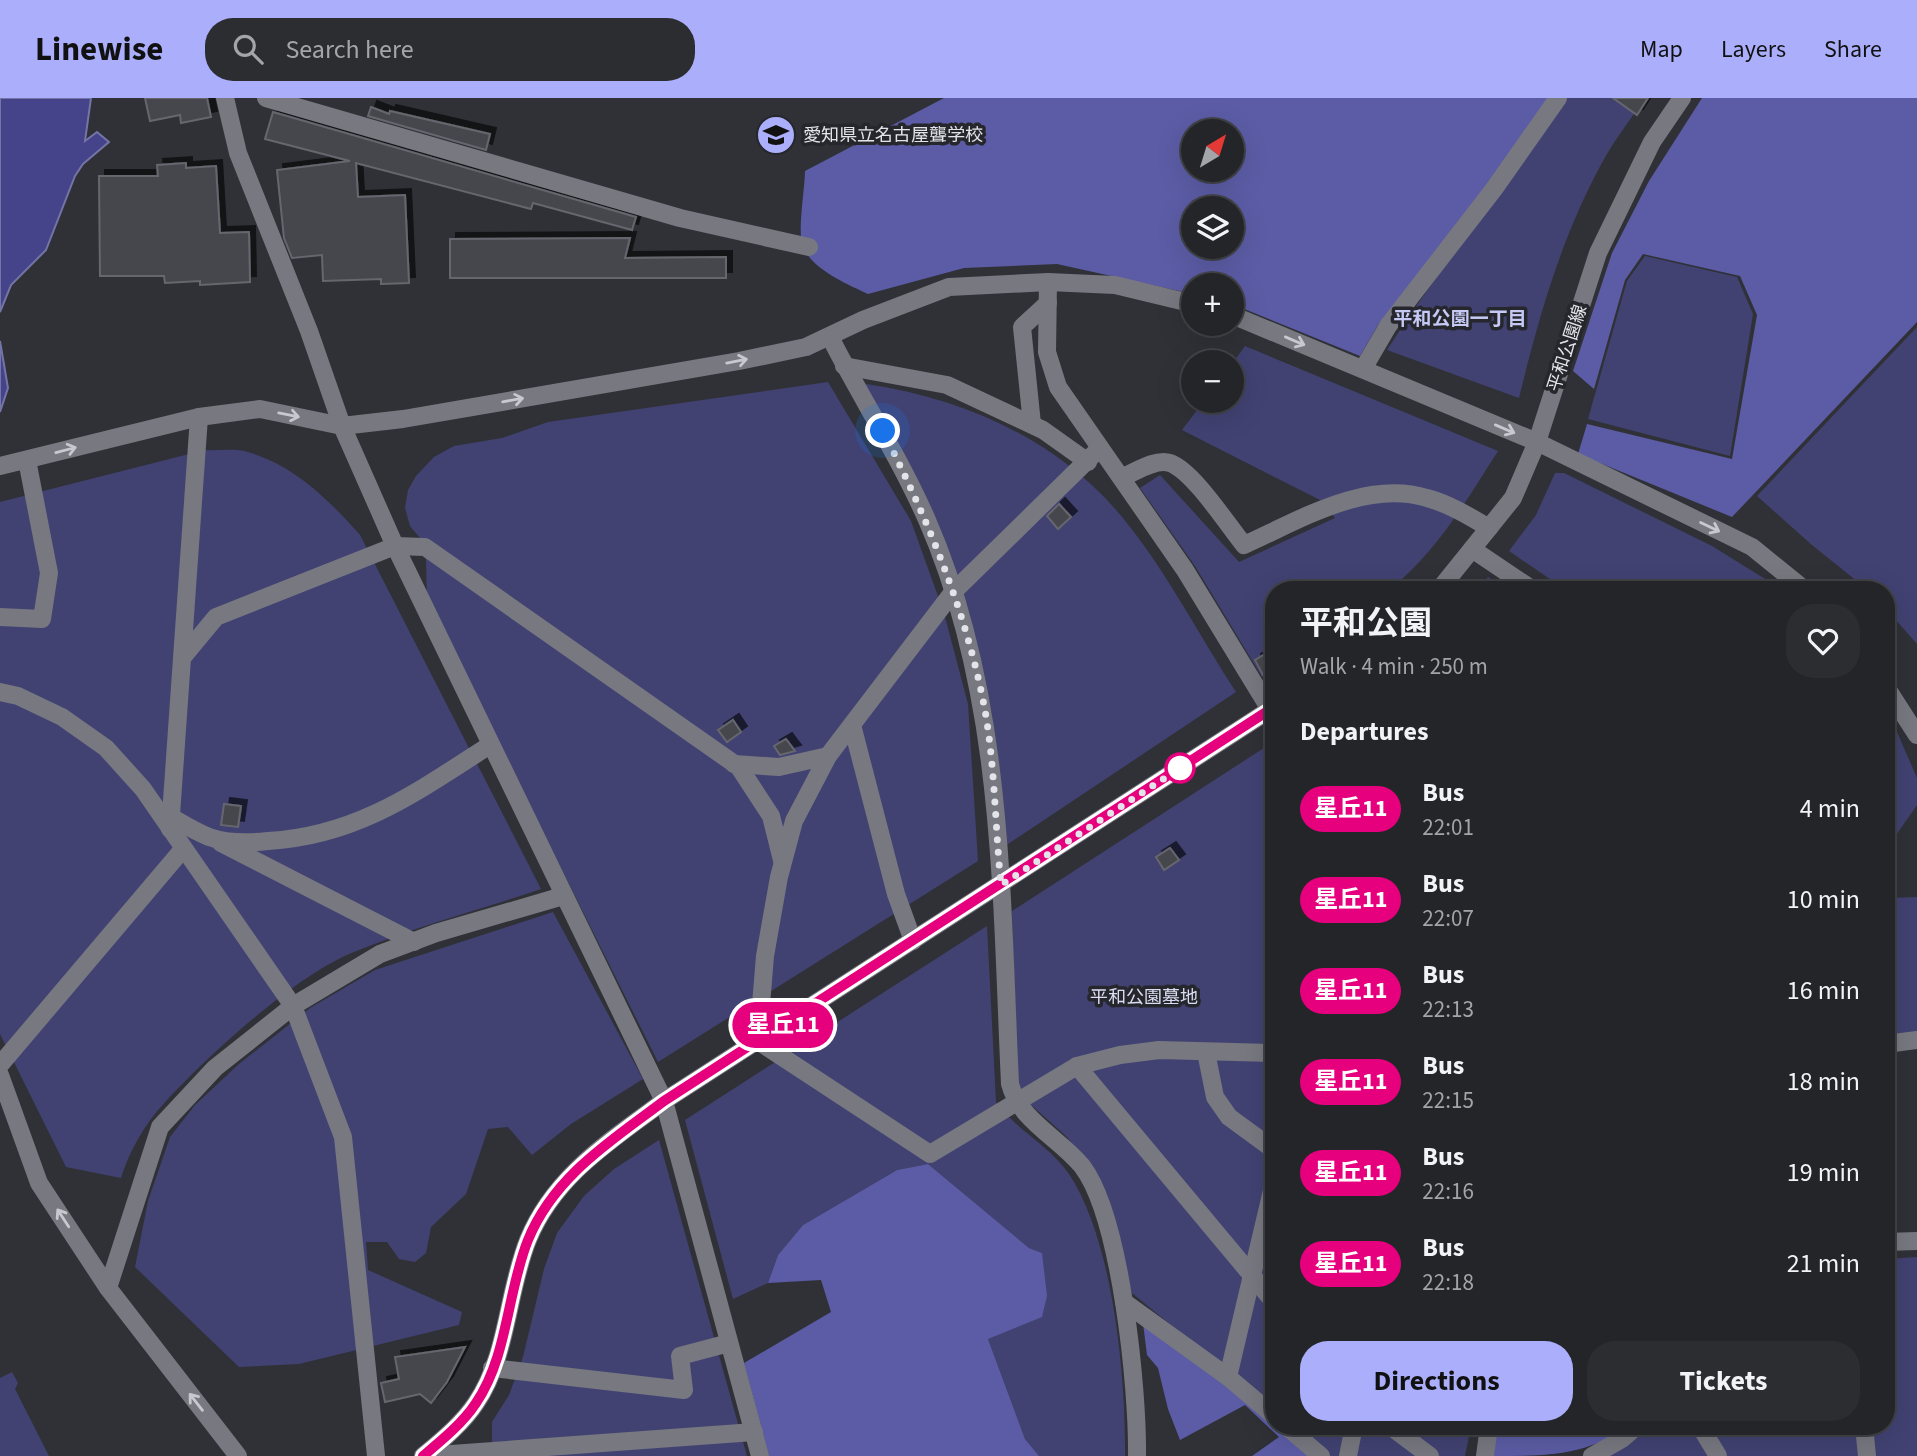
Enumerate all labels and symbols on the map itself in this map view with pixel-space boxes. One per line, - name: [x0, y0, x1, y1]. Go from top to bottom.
- school or university icon: 愛知県立名古屋聾学校: [755, 114, 797, 156]
- north arrow: [1181, 119, 1244, 182]
- place label: 愛知県立名古屋聾学校: [803, 123, 983, 148]
- street label: 平和公園線: [1542, 301, 1593, 395]
- district label: 平和公園一丁目: [1393, 306, 1527, 333]
- one-way arrow: [1284, 335, 1305, 348]
- one-way arrow: [725, 353, 748, 367]
- one-way arrow: [501, 393, 524, 406]
- one-way arrow: [277, 409, 300, 422]
- your location: [865, 413, 900, 448]
- one-way arrow: [1493, 423, 1515, 436]
- one-way arrow: [55, 442, 77, 455]
- one-way arrow: [1699, 520, 1720, 534]
- unlabelled marker: [1165, 753, 1195, 783]
- park label: 平和公園墓地: [1090, 985, 1198, 1010]
- line badge: 星丘11: [734, 1002, 832, 1048]
- one-way arrow: [55, 1209, 70, 1228]
- one-way arrow: [189, 1393, 204, 1412]

